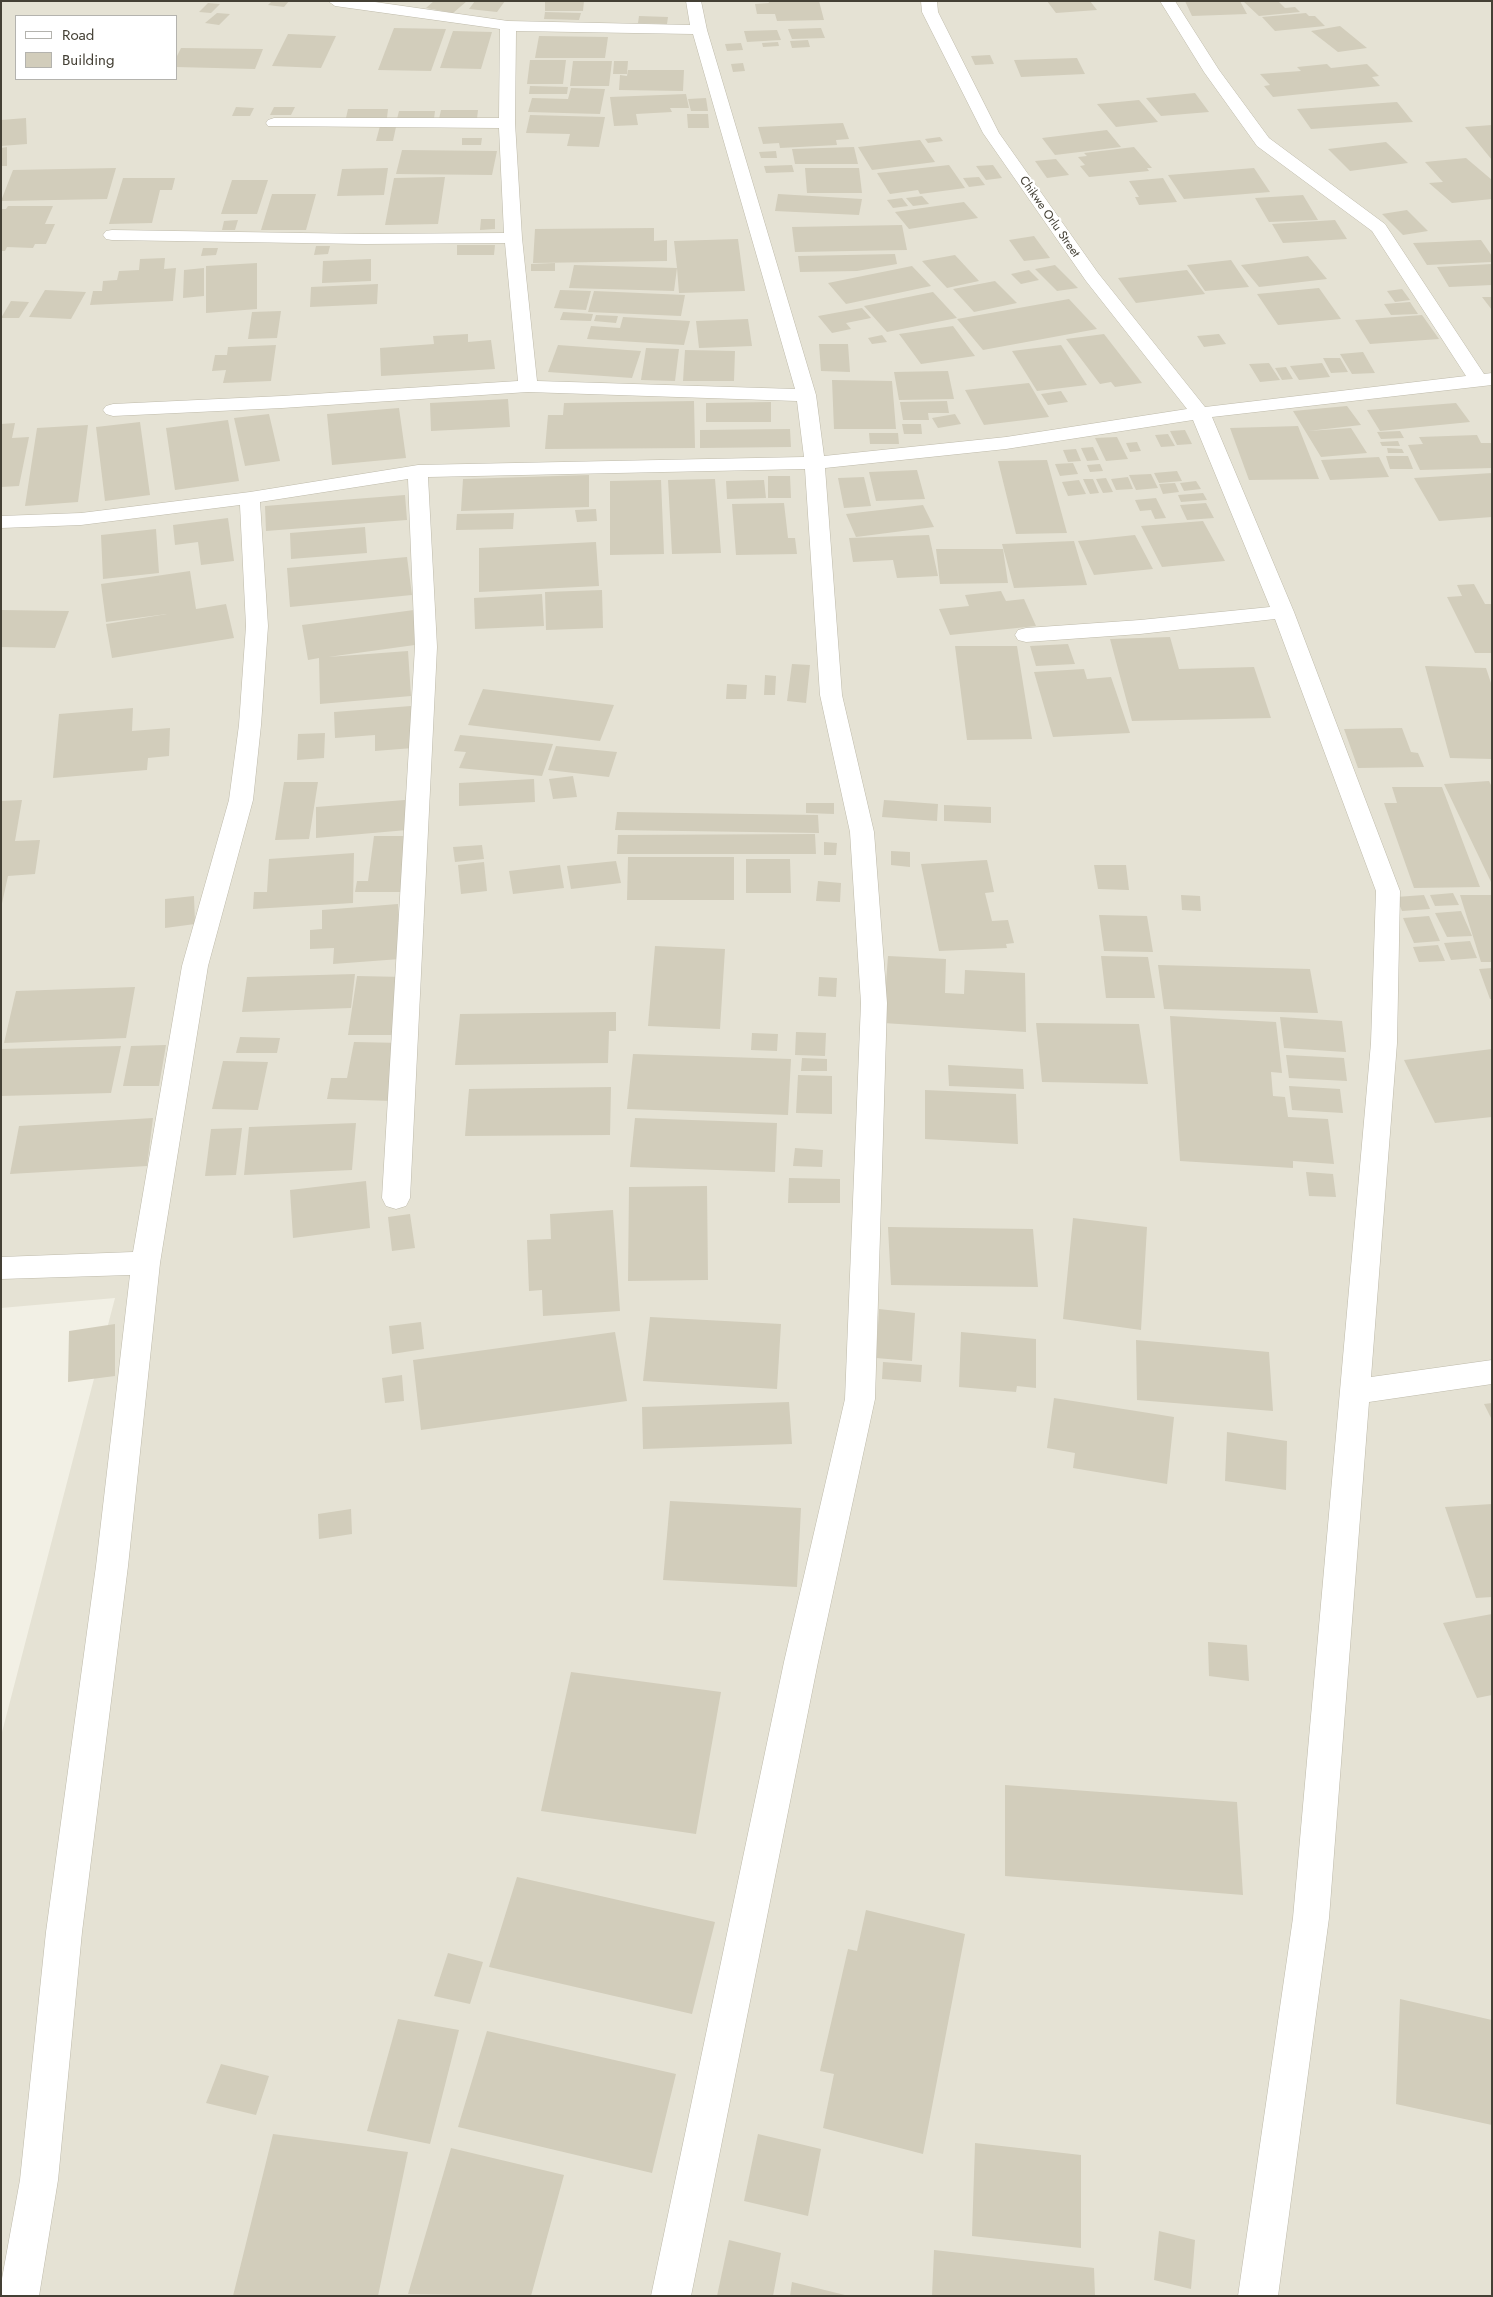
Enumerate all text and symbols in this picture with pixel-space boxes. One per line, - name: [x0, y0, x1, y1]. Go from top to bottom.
- legend: [15, 15, 178, 80]
- text: Road: [62, 24, 94, 46]
- text: Building: [62, 49, 114, 71]
- street label: Chikwe Orlu Street: [1016, 174, 1082, 260]

